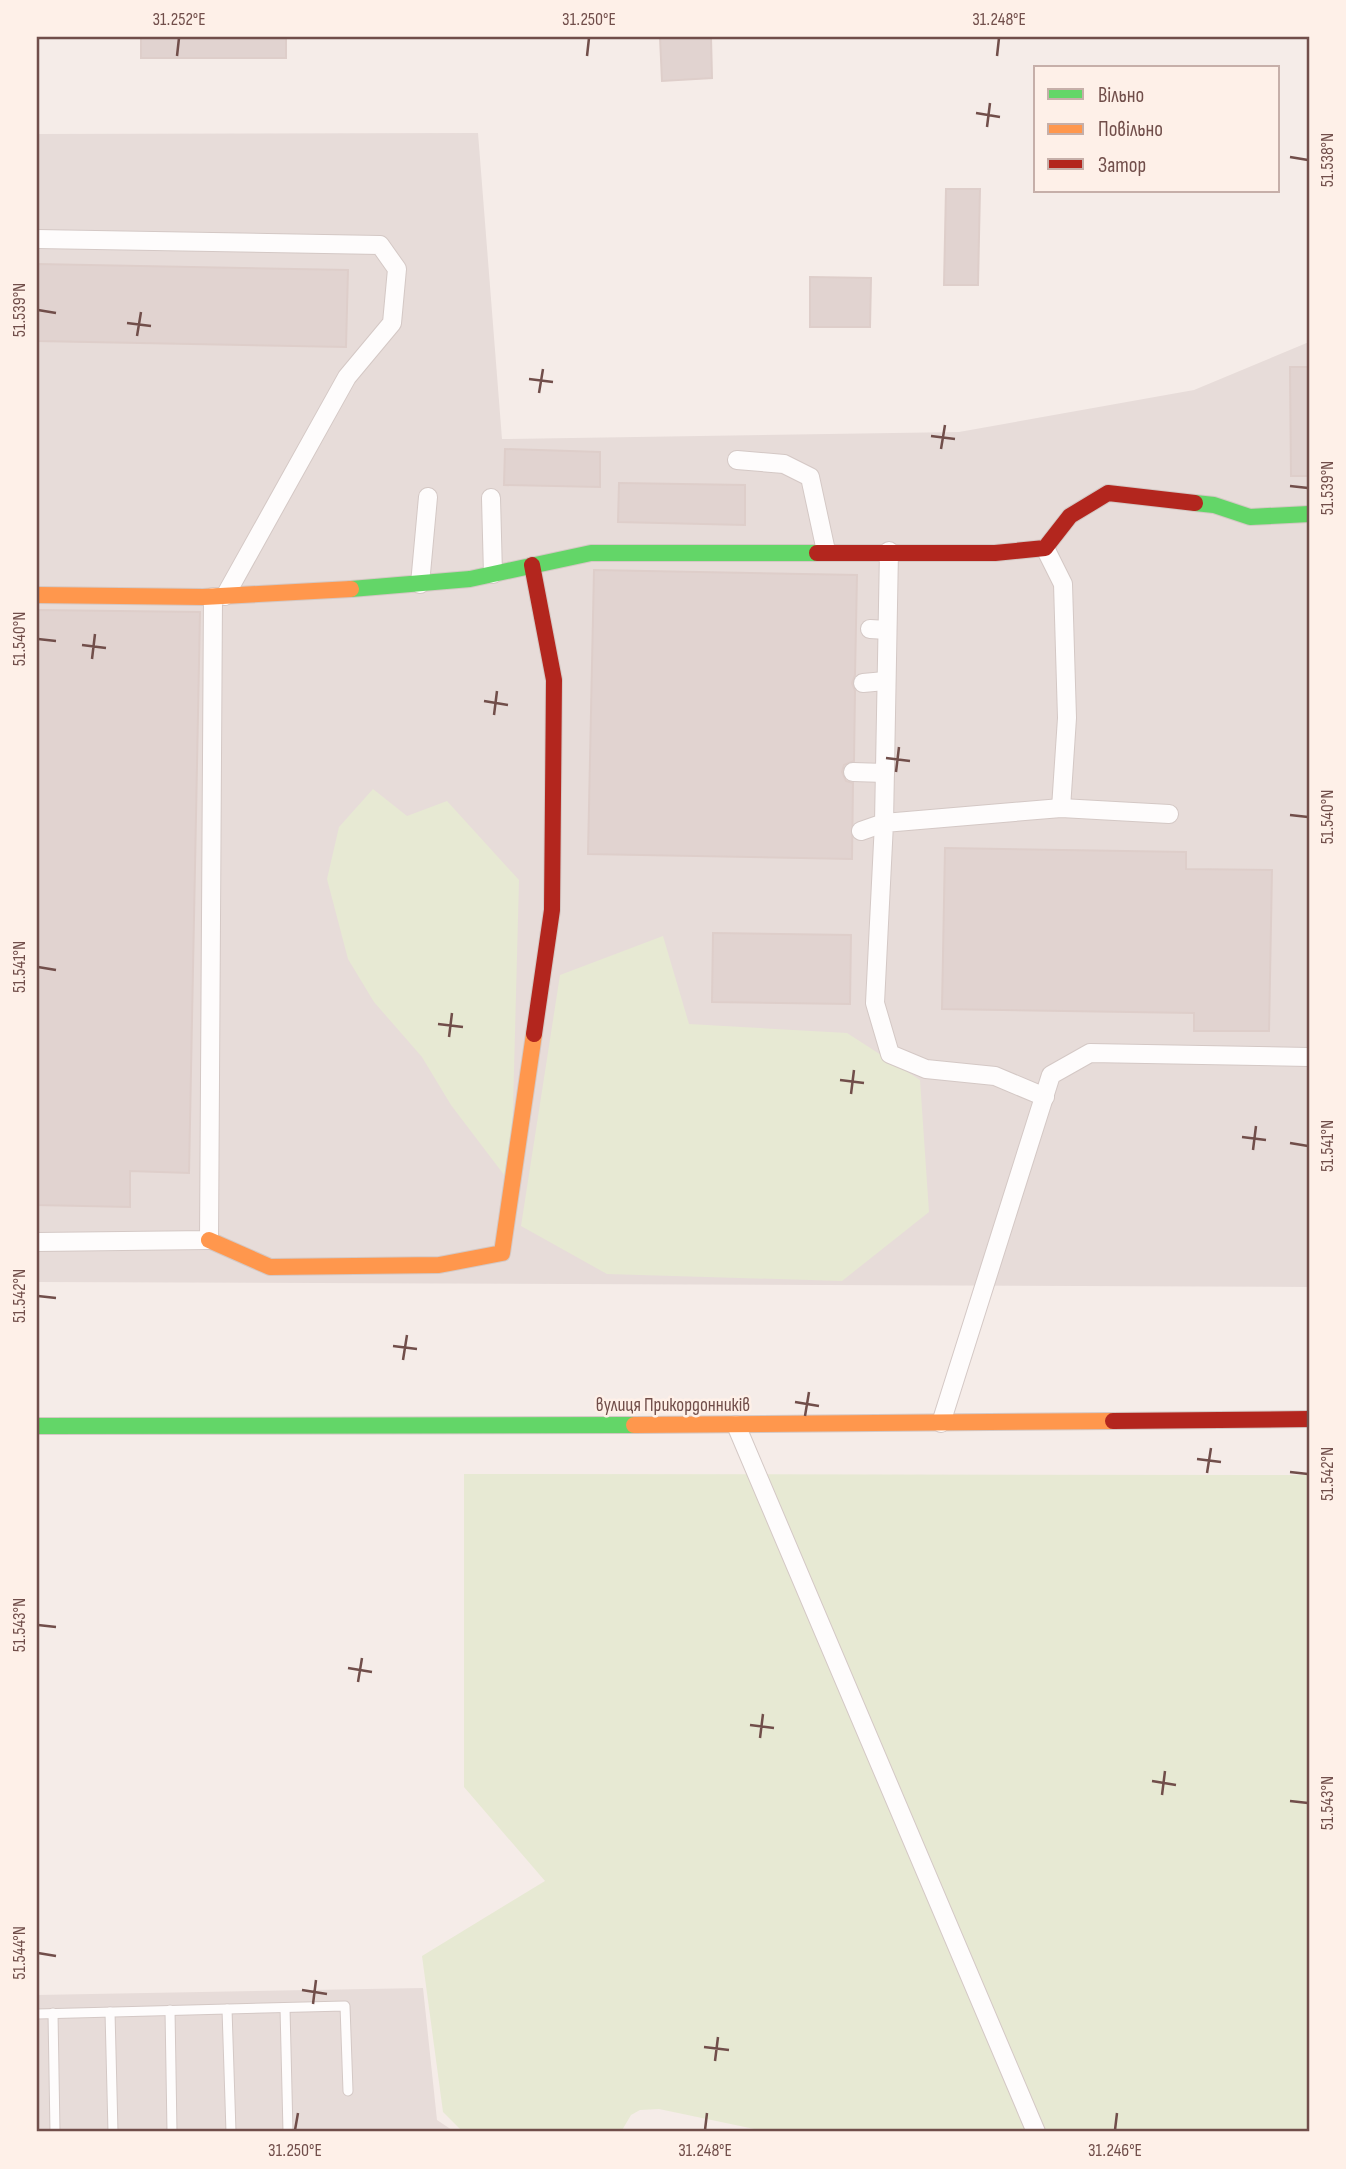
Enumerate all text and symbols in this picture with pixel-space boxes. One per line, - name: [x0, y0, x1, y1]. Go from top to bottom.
- text: 31.252°E: [152, 9, 206, 30]
- text: 31.250°E: [562, 9, 616, 30]
- text: 31.248°E: [972, 9, 1026, 30]
- legend: [1034, 66, 1280, 192]
- text: Вільно: [1098, 83, 1144, 108]
- text: Повільно: [1098, 117, 1163, 142]
- text: 51.538°N: [1317, 133, 1338, 187]
- text: Затор: [1098, 153, 1146, 178]
- text: 51.539°N: [9, 283, 30, 337]
- text: 51.539°N: [1317, 461, 1338, 515]
- text: 51.540°N: [9, 612, 30, 666]
- text: 51.540°N: [1317, 790, 1338, 844]
- text: 51.541°N: [9, 941, 30, 993]
- text: 51.541°N: [1317, 1120, 1338, 1172]
- text: 51.542°N: [9, 1269, 30, 1323]
- street label: вулиця Прикордонників: [596, 1394, 750, 1417]
- text: 51.542°N: [1317, 1447, 1338, 1501]
- text: 51.543°N: [9, 1598, 30, 1652]
- text: 51.543°N: [1317, 1776, 1338, 1830]
- text: 51.544°N: [9, 1926, 30, 1980]
- text: 31.250°E: [268, 2140, 322, 2161]
- text: 31.248°E: [678, 2140, 732, 2161]
- text: 31.246°E: [1088, 2140, 1142, 2161]

